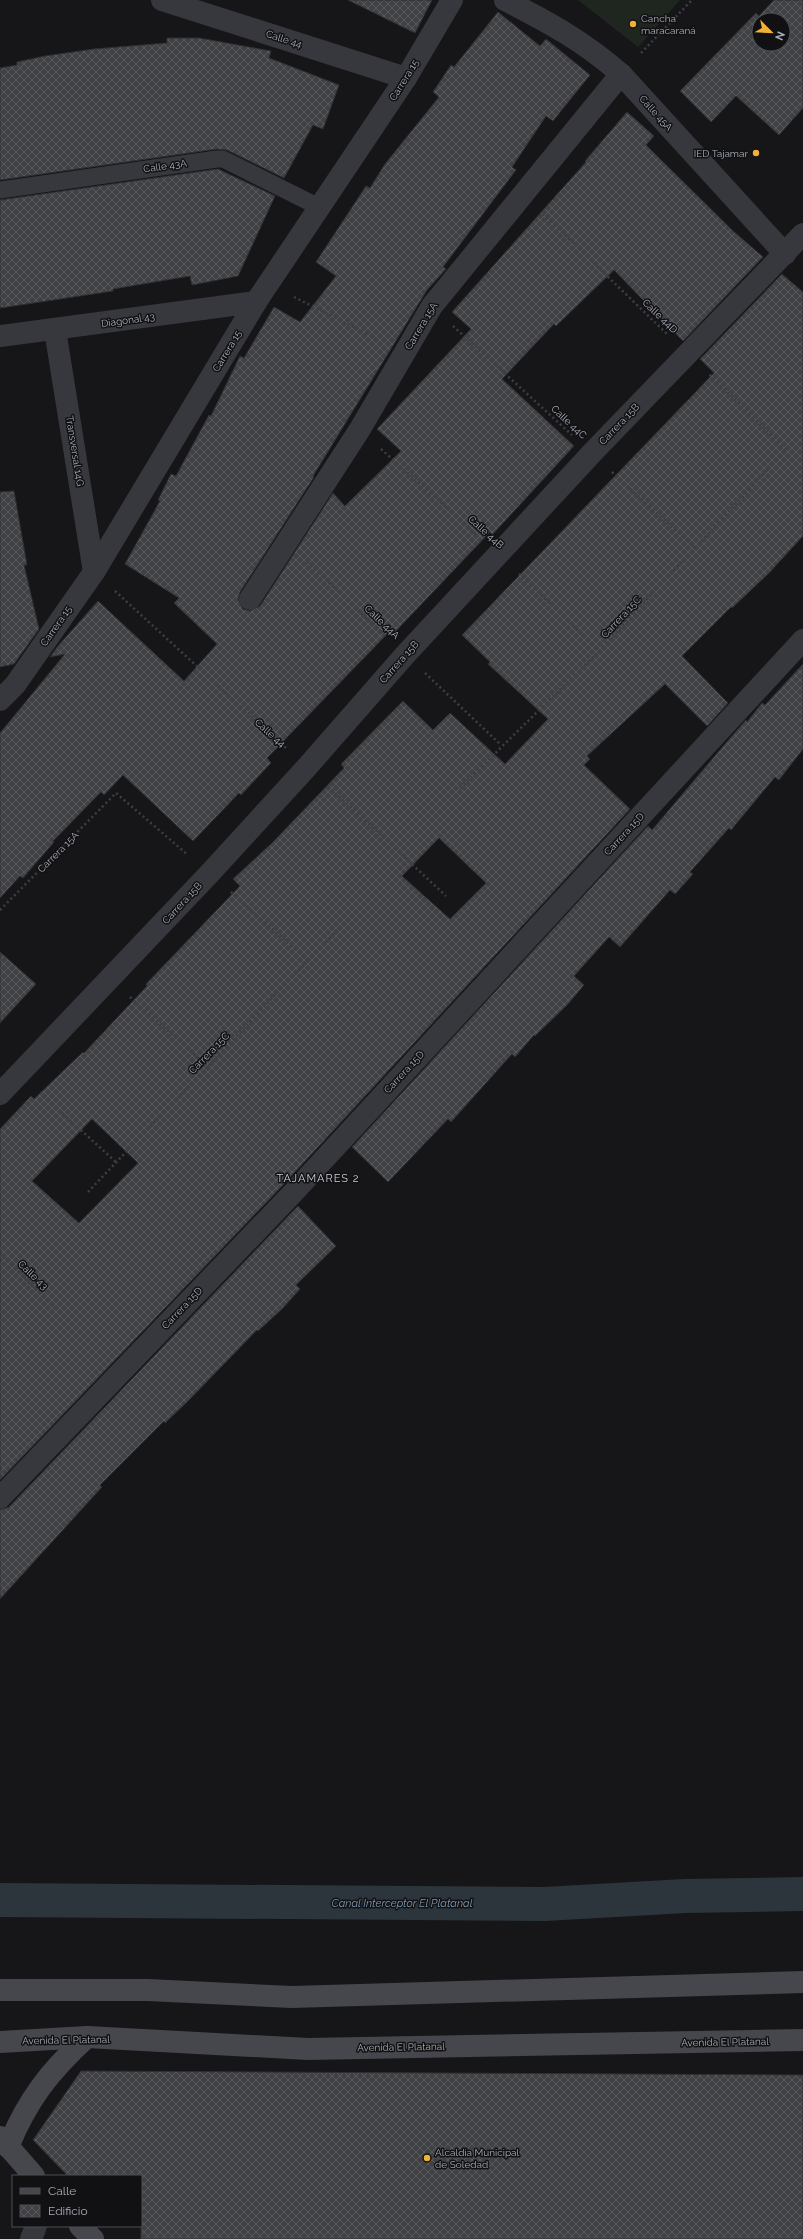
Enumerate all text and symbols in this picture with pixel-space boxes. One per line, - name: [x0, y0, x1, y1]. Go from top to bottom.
- north arrow: [751, 12, 791, 52]
- place label: Cancha maracaraná: [641, 13, 696, 36]
- marker: Cancha maracaraná: [628, 19, 638, 29]
- street label: Calle 44: [265, 28, 304, 50]
- text: N: [772, 29, 787, 42]
- street label: Carrera 15: [387, 57, 421, 103]
- street label: Calle 45A: [637, 93, 675, 133]
- place label: IED Tajamar: [694, 148, 748, 159]
- marker: IED Tajamar: [751, 148, 761, 158]
- street label: Calle 43A: [143, 157, 188, 174]
- street label: Calle 44D: [640, 297, 680, 335]
- street label: Carrera 15A: [403, 300, 439, 352]
- street label: Diagonal 43: [101, 311, 155, 329]
- street label: Carrera 15: [210, 328, 244, 374]
- street label: Carrera 15B: [597, 401, 642, 447]
- street label: Calle 44C: [549, 403, 589, 441]
- street label: Transversal 14G: [64, 415, 86, 487]
- street label: Calle 44B: [466, 513, 506, 551]
- street label: Carrera 15C: [599, 594, 643, 640]
- street label: Carrera 15: [38, 603, 74, 648]
- street label: Calle 44A: [362, 603, 402, 641]
- street label: Carrera 15B: [377, 638, 421, 685]
- street label: Calle 44: [253, 717, 288, 750]
- street label: Carrera 15D: [602, 811, 646, 857]
- street label: Carrera 15A: [35, 829, 81, 875]
- street label: Carrera 15B: [160, 880, 204, 926]
- street label: Carrera 15C: [187, 1030, 232, 1076]
- street label: Carrera 15D: [382, 1049, 426, 1095]
- district label: TAJAMARES 2: [276, 1172, 360, 1185]
- street label: Calle 43: [16, 1258, 50, 1292]
- street label: Carrera 15D: [159, 1285, 205, 1331]
- water label: Canal Interceptor El Platanal: [331, 1897, 473, 1910]
- street label: Avenida El Platanal: [22, 2034, 110, 2046]
- street label: Avenida El Platanal: [681, 2036, 769, 2048]
- street label: Avenida El Platanal: [357, 2041, 445, 2053]
- place label: Alcaldía Municipal de Soledad: [435, 2147, 520, 2170]
- marker: Alcaldía Municipal de Soledad: [422, 2153, 432, 2163]
- legend: [12, 2175, 142, 2227]
- text: Calle: [48, 2184, 76, 2198]
- text: Edificio: [48, 2204, 88, 2218]

